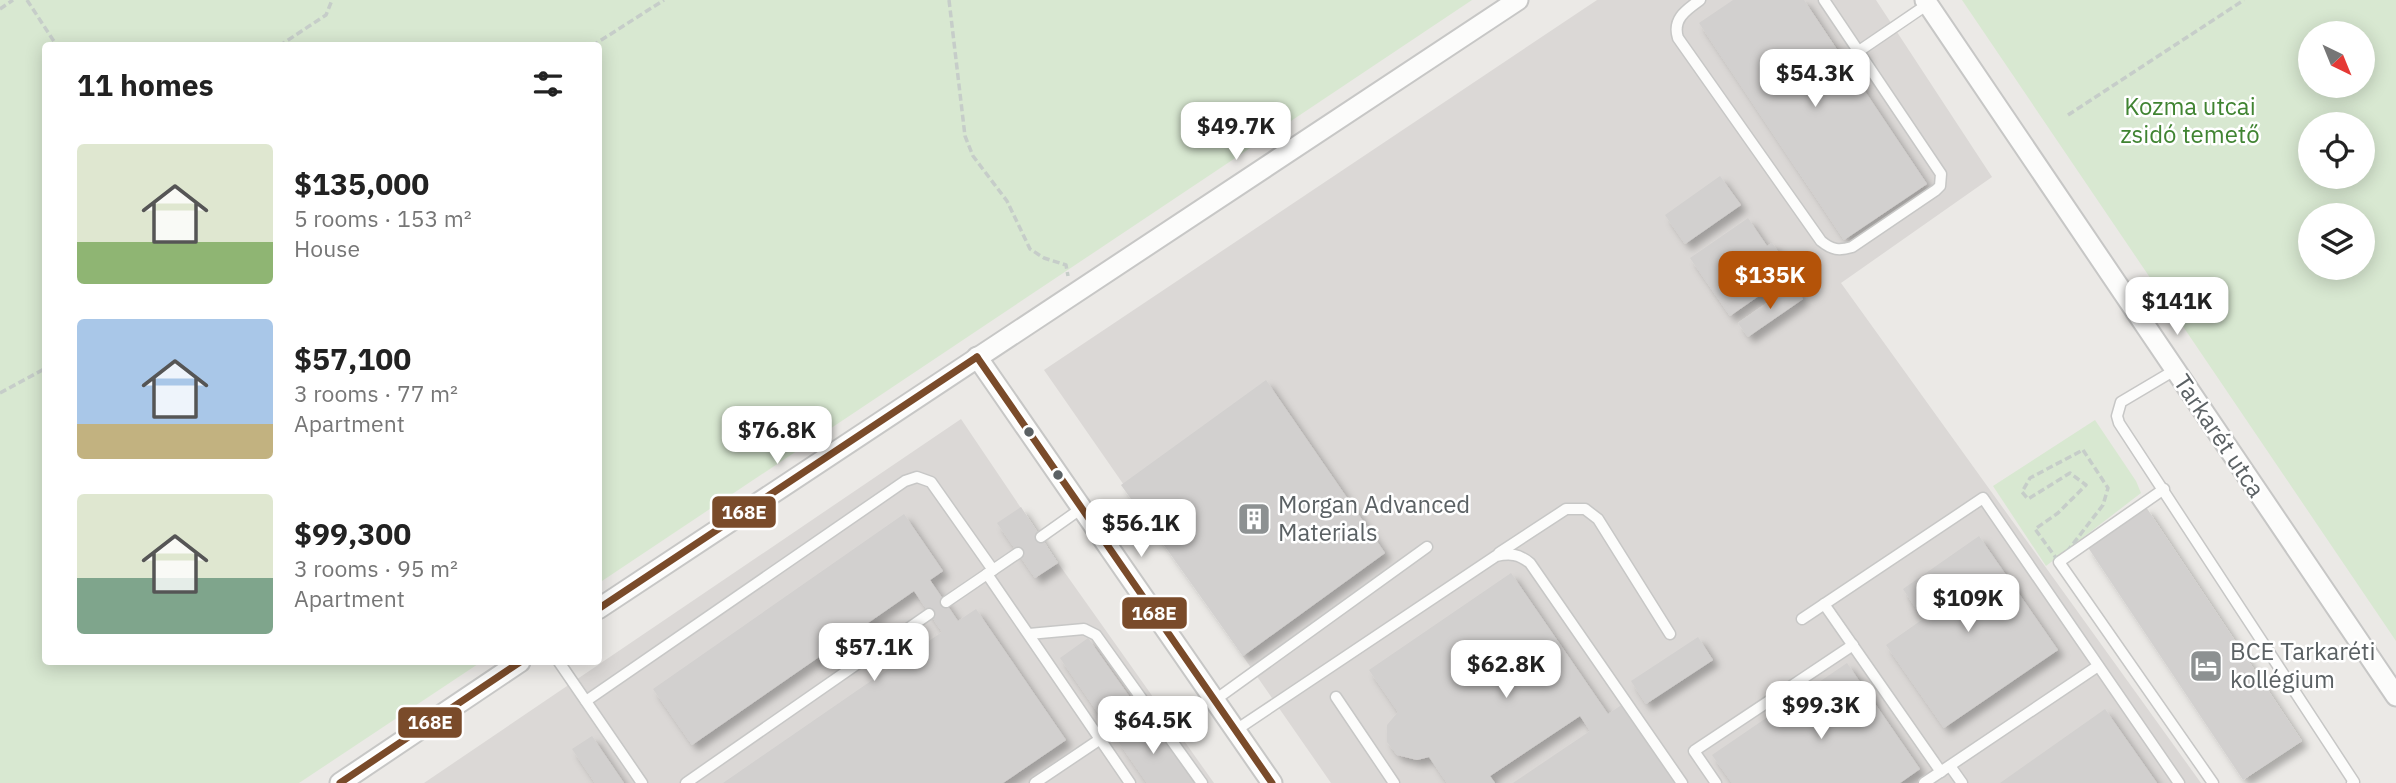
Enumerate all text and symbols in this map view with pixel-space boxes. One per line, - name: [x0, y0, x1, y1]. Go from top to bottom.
- north arrow: [2298, 21, 2375, 98]
- map controls: [2298, 21, 2375, 280]
- pin: $54.3K: [1758, 50, 1872, 109]
- text: $54.3K: [1776, 57, 1854, 87]
- text: 11 homes: [77, 65, 214, 104]
- icon: filters: [529, 65, 567, 103]
- park label: Kozma utcai zsidó temető: [2120, 90, 2260, 150]
- pin: $49.7K: [1179, 102, 1293, 162]
- text: $49.7K: [1197, 110, 1275, 140]
- button: locate: [2298, 112, 2375, 189]
- text: $135,000: [294, 164, 429, 203]
- icon: home: [133, 172, 217, 256]
- text: 5 rooms · 153 m²: [294, 203, 472, 233]
- button: layers: [2298, 203, 2375, 280]
- text: House: [294, 233, 360, 263]
- pin: $135K: [1721, 252, 1819, 311]
- text: $135K: [1734, 259, 1806, 289]
- pin: $141K: [2128, 278, 2226, 337]
- text: $141K: [2141, 285, 2213, 315]
- text: $57,100: [294, 339, 411, 378]
- icon: home: [133, 347, 217, 431]
- street label: Tarkarét utca: [2167, 368, 2273, 503]
- text: 3 rooms · 77 m²: [294, 378, 458, 408]
- pin: $76.8K: [720, 406, 834, 466]
- text: Apartment: [294, 408, 405, 438]
- text: $76.8K: [738, 414, 816, 444]
- unlabelled marker: [1022, 425, 1036, 439]
- unlabelled marker: [1051, 468, 1065, 482]
- place label: Morgan Advanced Materials: [1278, 488, 1470, 548]
- line badge: 168E: [711, 495, 777, 529]
- text: 168E: [721, 500, 767, 524]
- pin: $56.1K: [1084, 500, 1198, 559]
- building icon: Morgan Advanced Materials: [1235, 500, 1273, 538]
- text: $56.1K: [1102, 507, 1180, 537]
- text: $99,300: [294, 514, 411, 553]
- icon: home: [133, 522, 217, 606]
- text: 3 rooms · 95 m²: [294, 553, 458, 583]
- pin: $109K: [1919, 574, 2017, 634]
- text: $109K: [1932, 582, 2004, 612]
- text: Apartment: [294, 583, 405, 613]
- line badge: 168E: [1121, 596, 1188, 630]
- text: 168E: [1131, 601, 1177, 625]
- pin: $57.1K: [817, 624, 931, 683]
- text: $57.1K: [835, 631, 913, 661]
- place label: BCE Tarkaréti kollégium: [2230, 635, 2376, 695]
- pin: $62.8K: [1449, 640, 1563, 700]
- hotel icon: BCE Tarkaréti kollégium: [2187, 647, 2225, 685]
- text: $62.8K: [1467, 648, 1545, 678]
- pin: $99.3K: [1764, 682, 1878, 741]
- text: $99.3K: [1782, 689, 1860, 719]
- pin: $64.5K: [1096, 696, 1210, 756]
- text: $64.5K: [1114, 704, 1192, 734]
- line badge: 168E: [397, 706, 463, 739]
- text: 168E: [407, 710, 453, 734]

